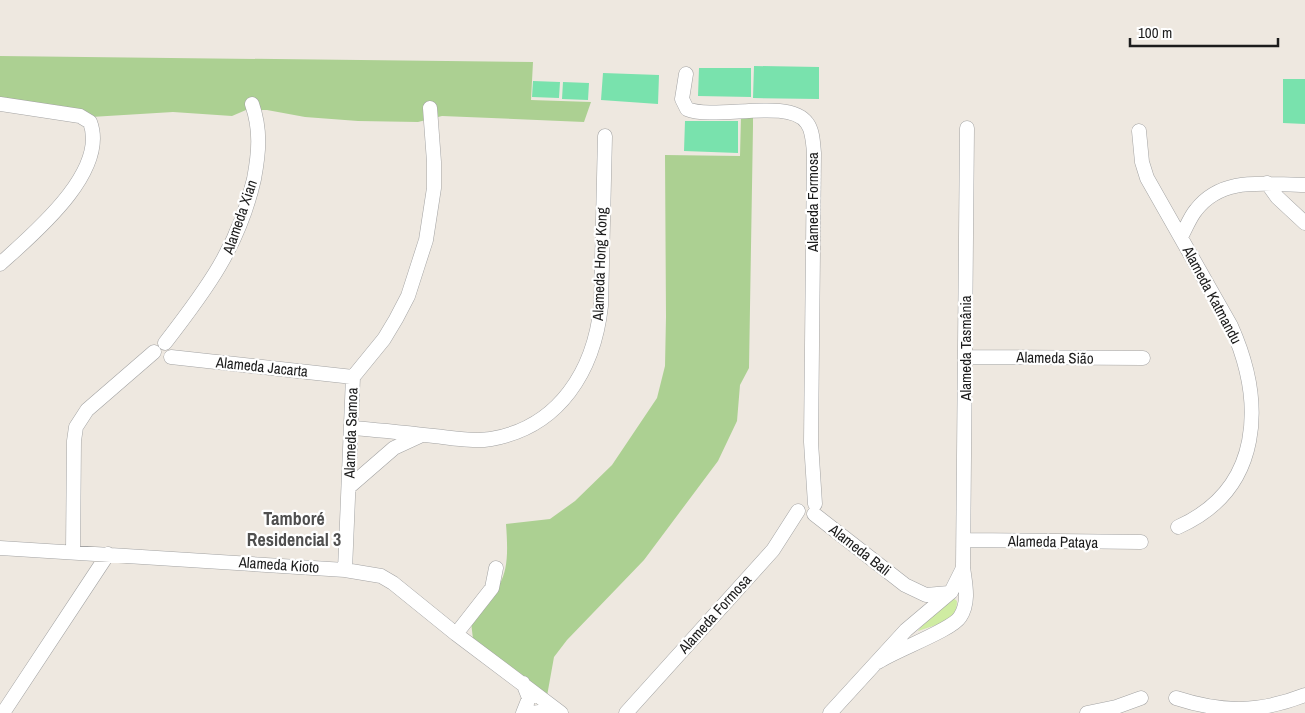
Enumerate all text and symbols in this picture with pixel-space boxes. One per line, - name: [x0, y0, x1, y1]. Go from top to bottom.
- scale bar: [1130, 15, 1278, 47]
- text: 100 m: [1138, 22, 1172, 43]
- street label: Alameda Formosa: [802, 152, 823, 253]
- street label: Alameda Xian: [217, 177, 262, 258]
- street label: Alameda Hong Kong: [587, 207, 612, 322]
- street label: Alameda Katmandu: [1177, 241, 1247, 347]
- street label: Alameda Tasmânia: [955, 295, 976, 402]
- street label: Alameda Sião: [1015, 346, 1094, 369]
- street label: Alameda Jacarta: [214, 351, 309, 382]
- street label: Alameda Samoa: [338, 387, 363, 480]
- district label: Tamboré Residencial 3: [247, 506, 341, 552]
- street label: Alameda Bali: [824, 518, 896, 580]
- street label: Alameda Pataya: [1007, 530, 1098, 553]
- street label: Alameda Kioto: [237, 551, 320, 578]
- street label: Alameda Formosa: [673, 569, 756, 659]

